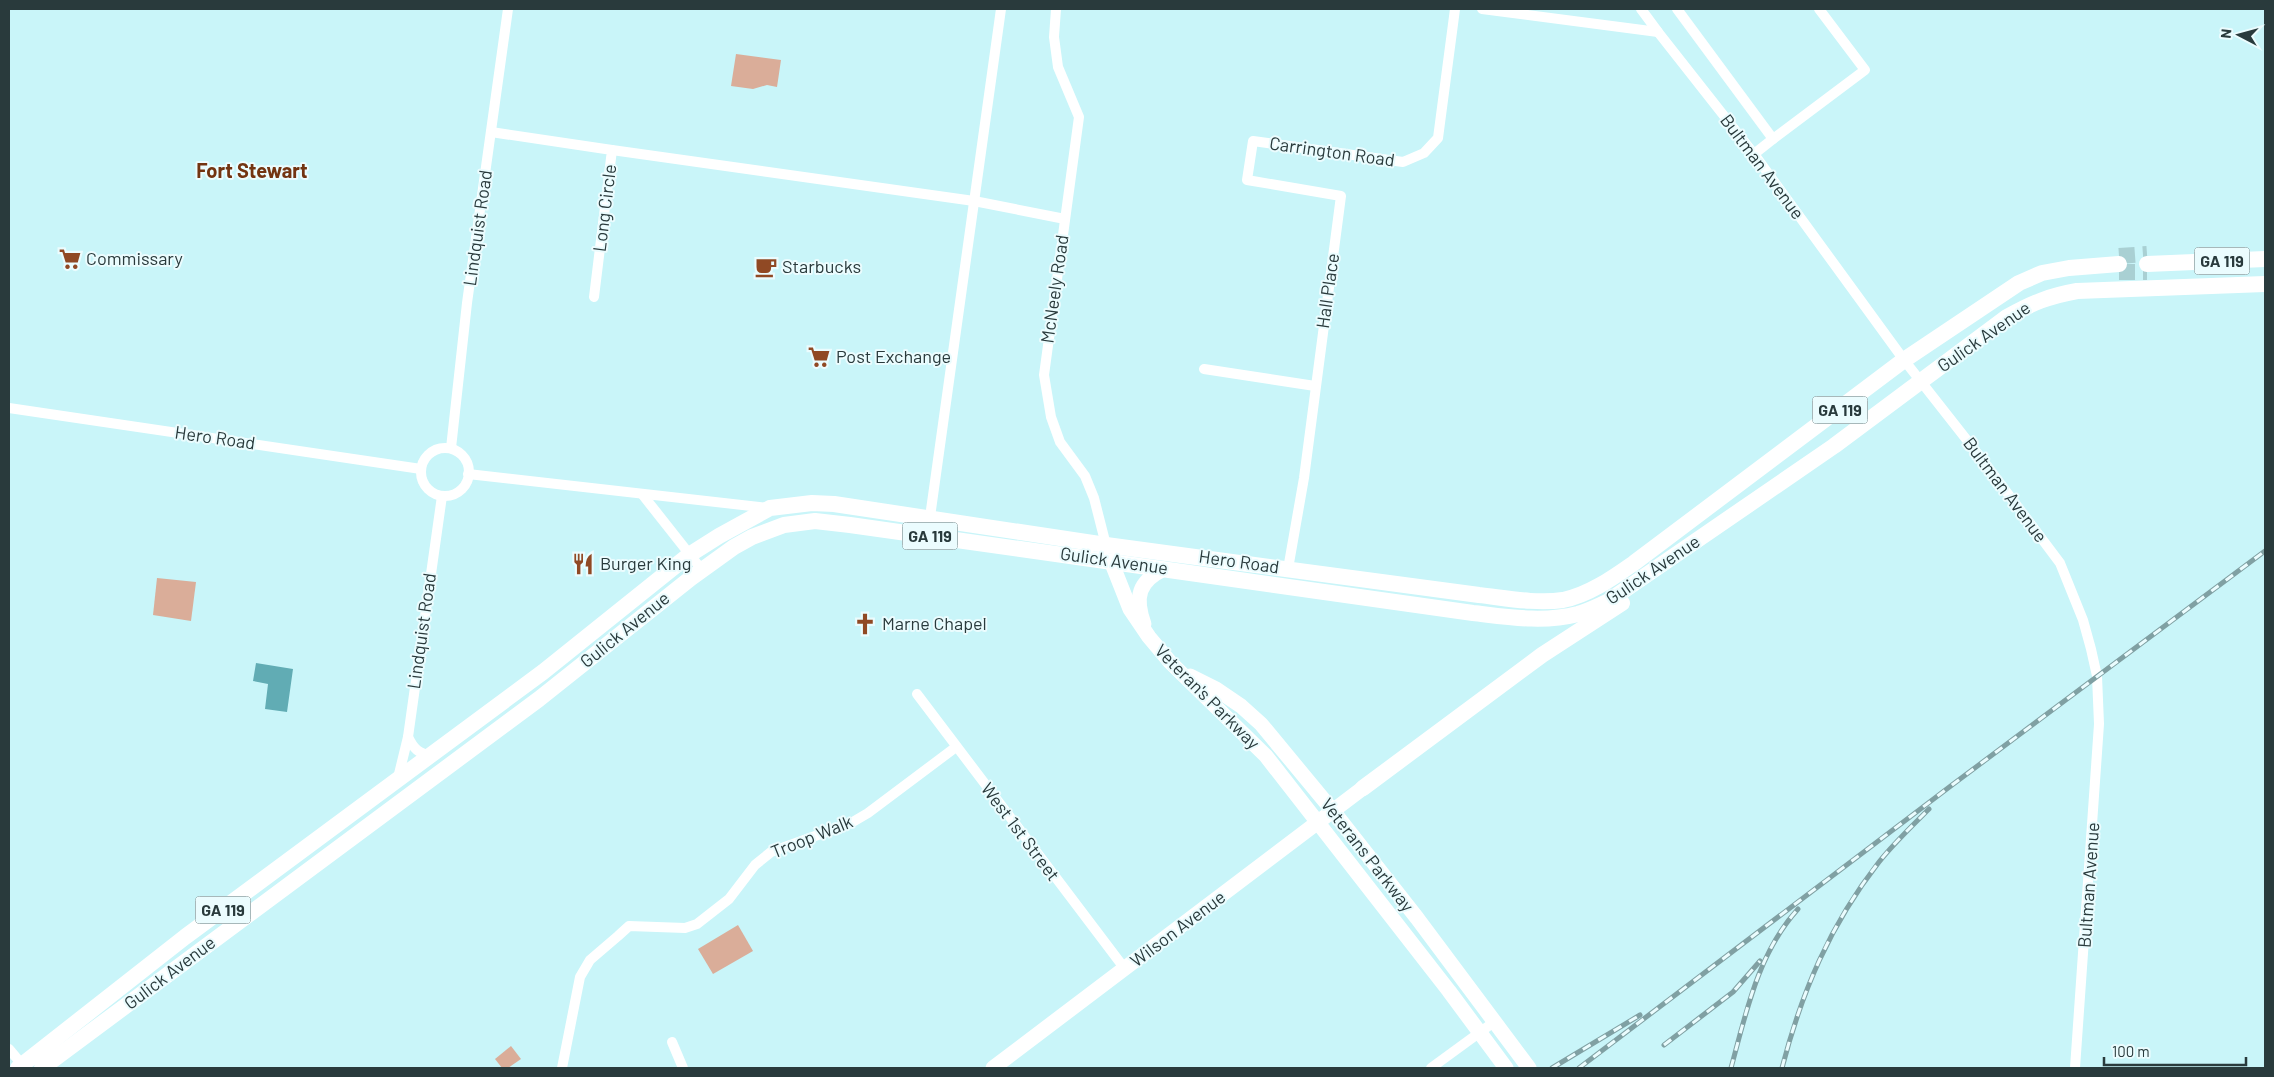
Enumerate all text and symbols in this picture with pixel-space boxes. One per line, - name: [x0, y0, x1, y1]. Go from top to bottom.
- north arrow: [2214, 10, 2264, 60]
- text: N: [2217, 28, 2235, 39]
- street label: Bultman Avenue: [1716, 109, 1809, 223]
- street label: Carrington Road: [1268, 131, 1396, 171]
- district label: Fort Stewart: [196, 158, 308, 182]
- street label: Long Circle: [588, 163, 620, 253]
- street label: Lindquist Road: [458, 168, 496, 287]
- street label: McNeely Road: [1036, 233, 1073, 345]
- supermarket icon: Commissary: [57, 246, 83, 272]
- place label: Commissary: [86, 247, 183, 269]
- road number: GA 119: [2194, 248, 2250, 274]
- street label: Hall Place: [1311, 252, 1343, 330]
- cafe icon: Starbucks: [753, 254, 779, 280]
- place label: Starbucks: [782, 255, 861, 277]
- street label: Gulick Avenue: [1933, 296, 2034, 376]
- supermarket icon: Post Exchange: [806, 344, 832, 370]
- place label: Post Exchange: [836, 345, 951, 367]
- road number: GA 119: [1812, 396, 1868, 424]
- street label: Hero Road: [173, 420, 257, 454]
- street label: Bultman Avenue: [1959, 432, 2052, 546]
- road number: GA 119: [902, 522, 958, 550]
- street label: Gulick Avenue: [1601, 530, 1704, 609]
- street label: Gulick Avenue: [1059, 542, 1169, 578]
- street label: Hero Road: [1197, 544, 1281, 578]
- restaurant icon: Burger King: [570, 551, 596, 577]
- place label: Burger King: [600, 552, 691, 574]
- street label: Lindquist Road: [402, 571, 440, 690]
- street label: Gulick Avenue: [575, 587, 673, 672]
- church icon: Marne Chapel: [852, 611, 878, 637]
- place label: Marne Chapel: [882, 612, 987, 634]
- street label: Veteran's Parkway: [1151, 639, 1265, 753]
- street label: West 1st Street: [977, 778, 1065, 885]
- street label: Veterans Parkway: [1317, 793, 1419, 916]
- street label: Troop Walk: [768, 810, 856, 862]
- street label: Bultman Avenue: [2073, 821, 2103, 949]
- street label: Wilson Avenue: [1125, 885, 1229, 971]
- road number: GA 119: [196, 896, 250, 924]
- street label: Gulick Avenue: [119, 931, 219, 1014]
- scale bar: [2104, 1034, 2246, 1066]
- text: 100 m: [2112, 1042, 2150, 1060]

